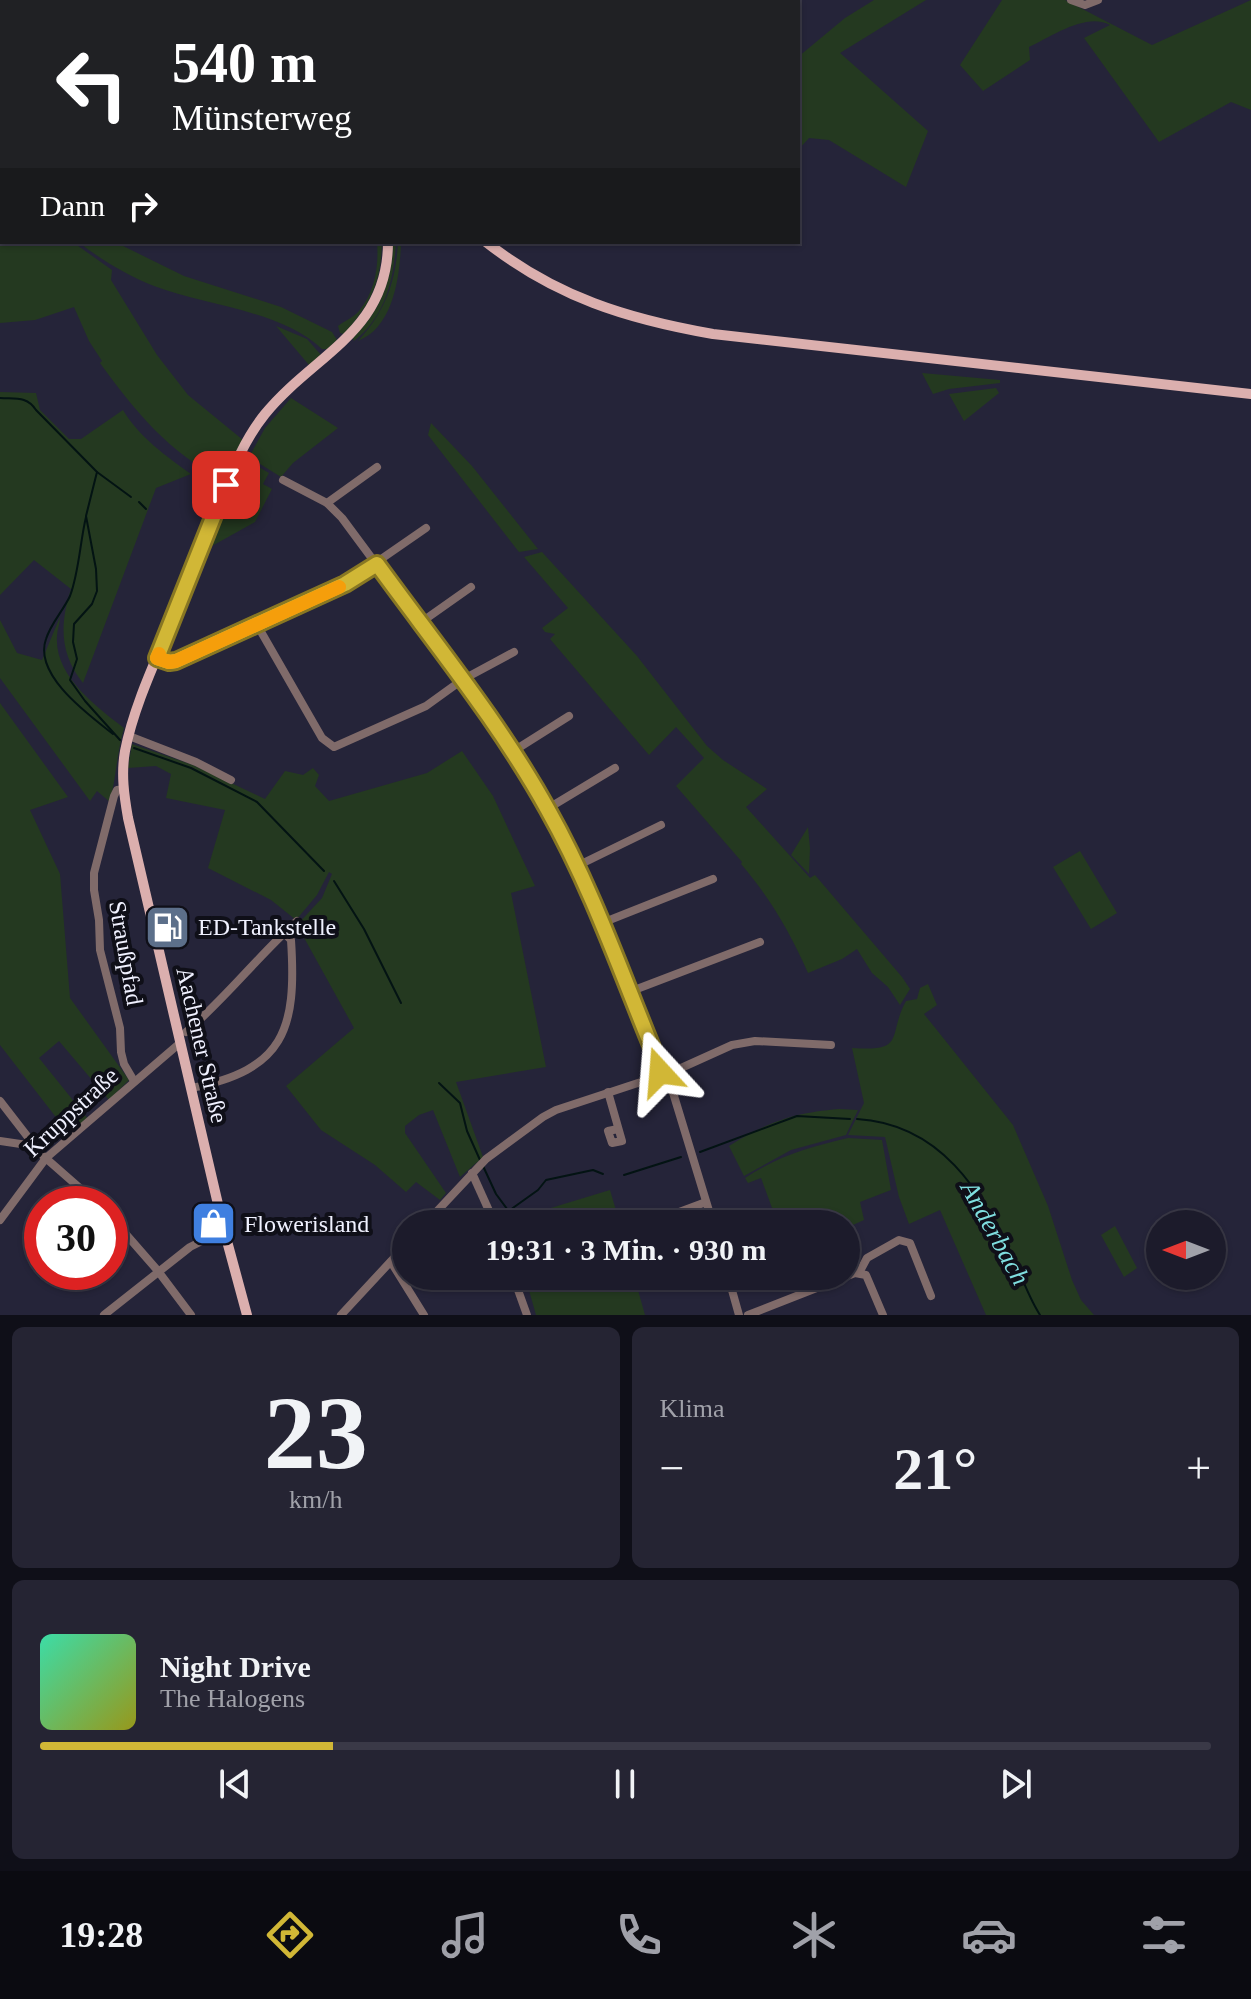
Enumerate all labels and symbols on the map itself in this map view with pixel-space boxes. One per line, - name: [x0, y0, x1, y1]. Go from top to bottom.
- pin: [192, 451, 260, 519]
- street label: Straußpfad: [104, 899, 148, 1007]
- fuel station icon: ED-Tankstelle: [143, 903, 191, 951]
- place label: ED-Tankstelle: [198, 914, 336, 940]
- street label: Aachener Straße: [171, 964, 233, 1126]
- position arrow: [618, 1030, 702, 1114]
- street label: Kruppstraße: [19, 1062, 123, 1162]
- water label: Anderbach: [954, 1174, 1035, 1290]
- speed limit sign: 30: [24, 1186, 128, 1290]
- shop icon: Flowerisland: [189, 1200, 237, 1248]
- north arrow: [1146, 1210, 1226, 1290]
- place label: Flowerisland: [244, 1211, 369, 1237]

